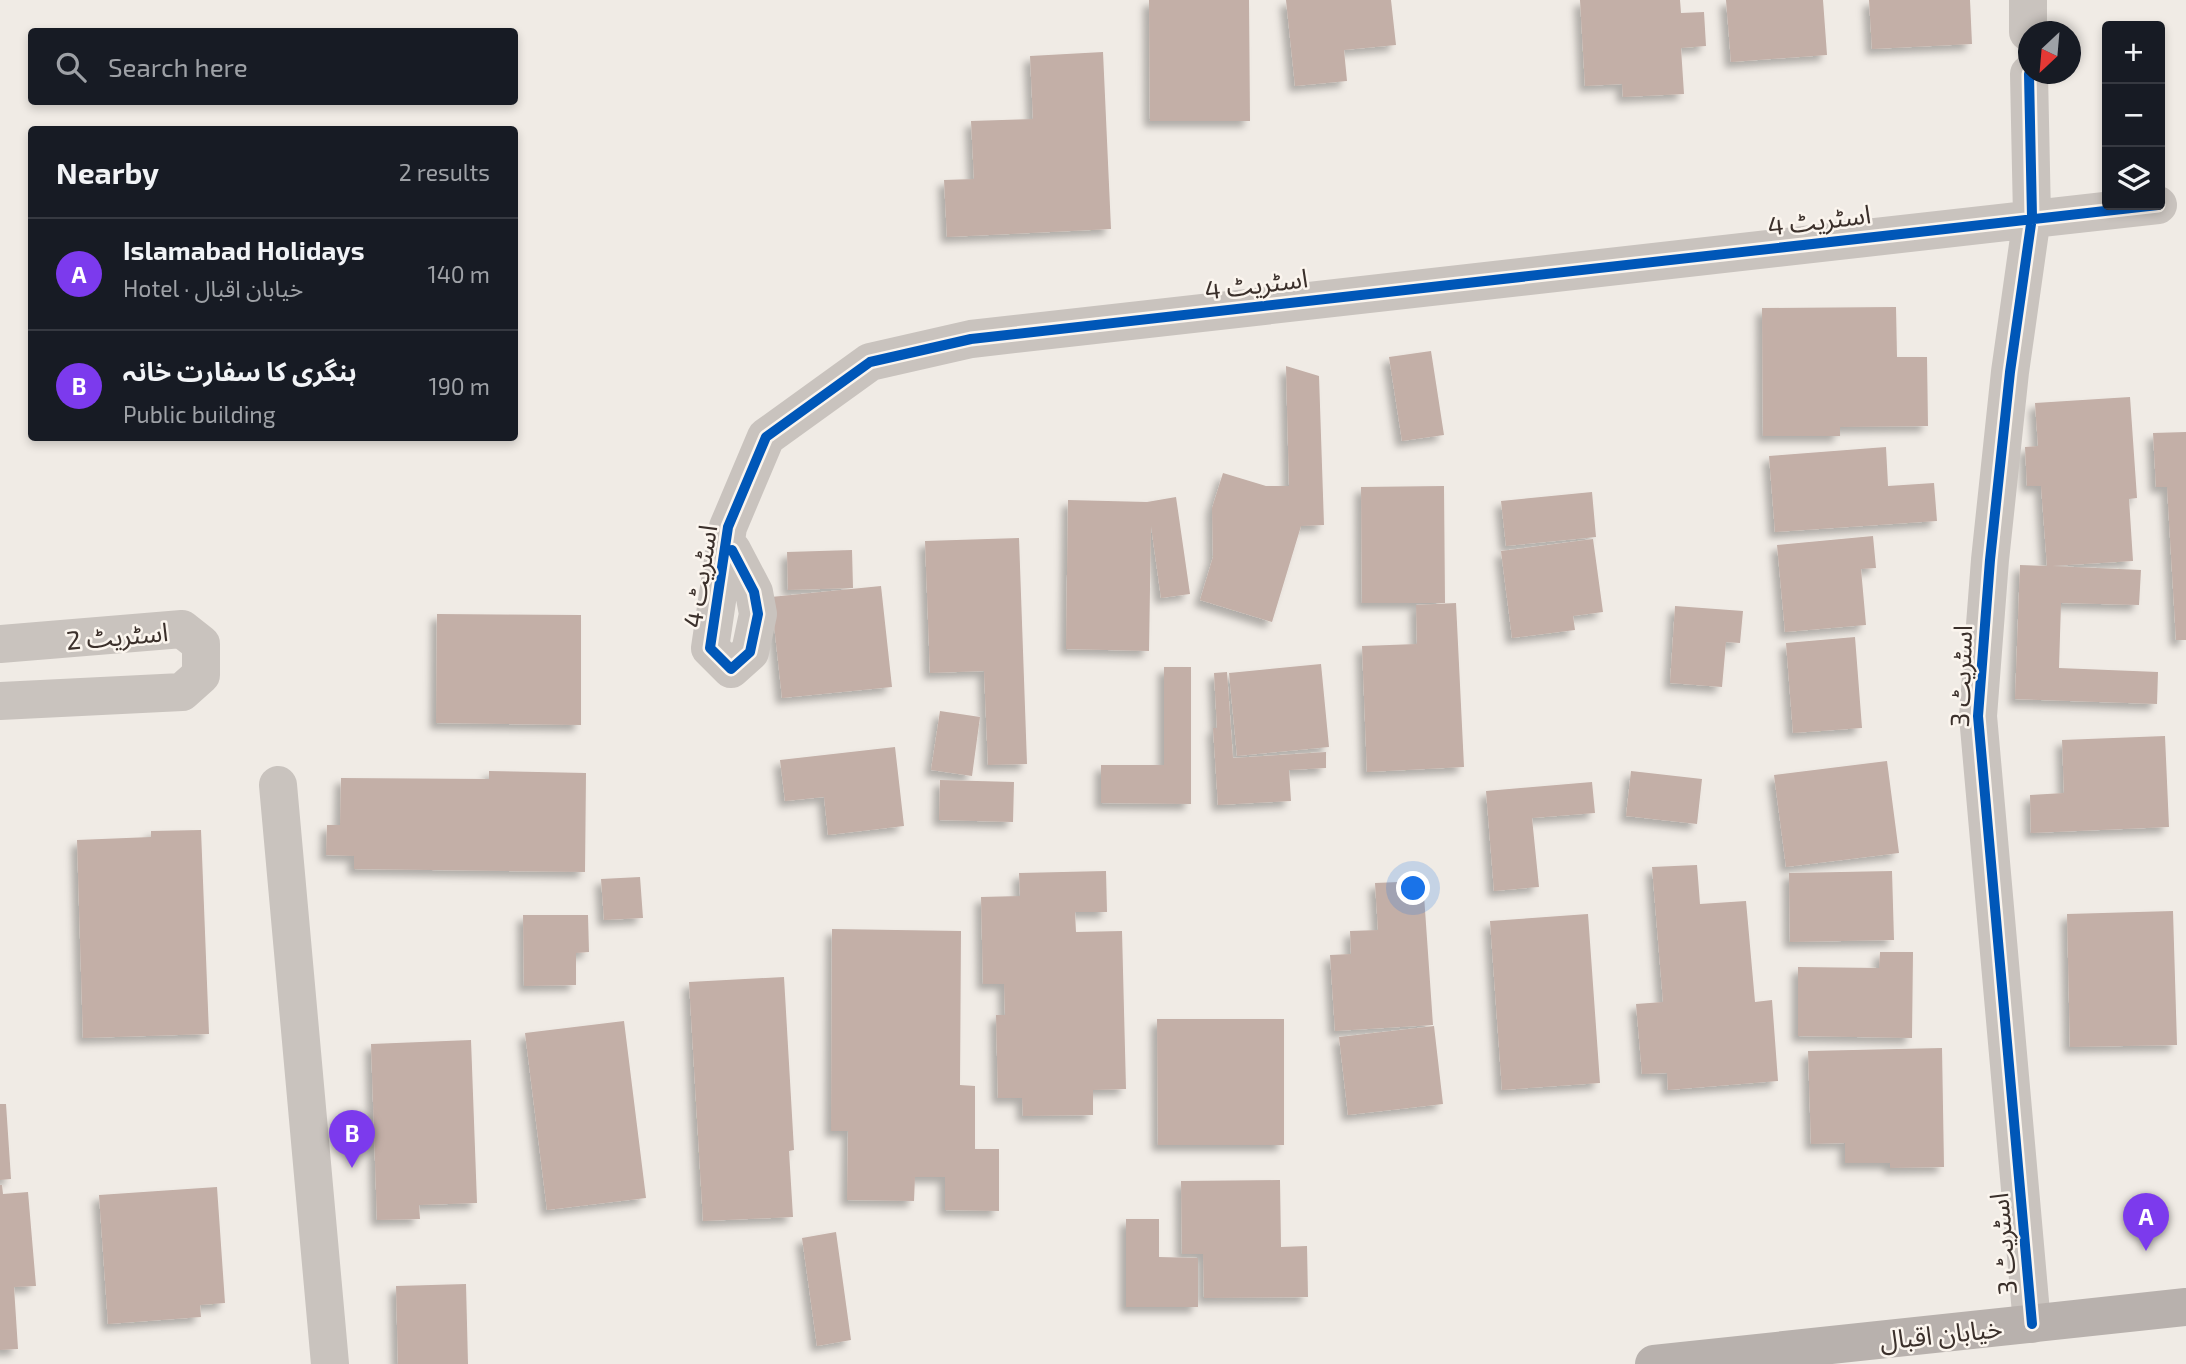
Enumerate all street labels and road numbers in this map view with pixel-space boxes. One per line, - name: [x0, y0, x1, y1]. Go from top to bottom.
- street label: اسٹریٹ 4: [1766, 197, 1873, 242]
- street label: اسٹریٹ 4: [1203, 261, 1310, 306]
- street label: اسٹریٹ 4: [676, 522, 723, 630]
- street label: اسٹریٹ 2: [65, 615, 169, 656]
- street label: اسٹریٹ 3: [1943, 624, 1978, 728]
- street label: اسٹریٹ 3: [1982, 1192, 2023, 1296]
- street label: خیابان اقبال: [1878, 1311, 2004, 1356]

